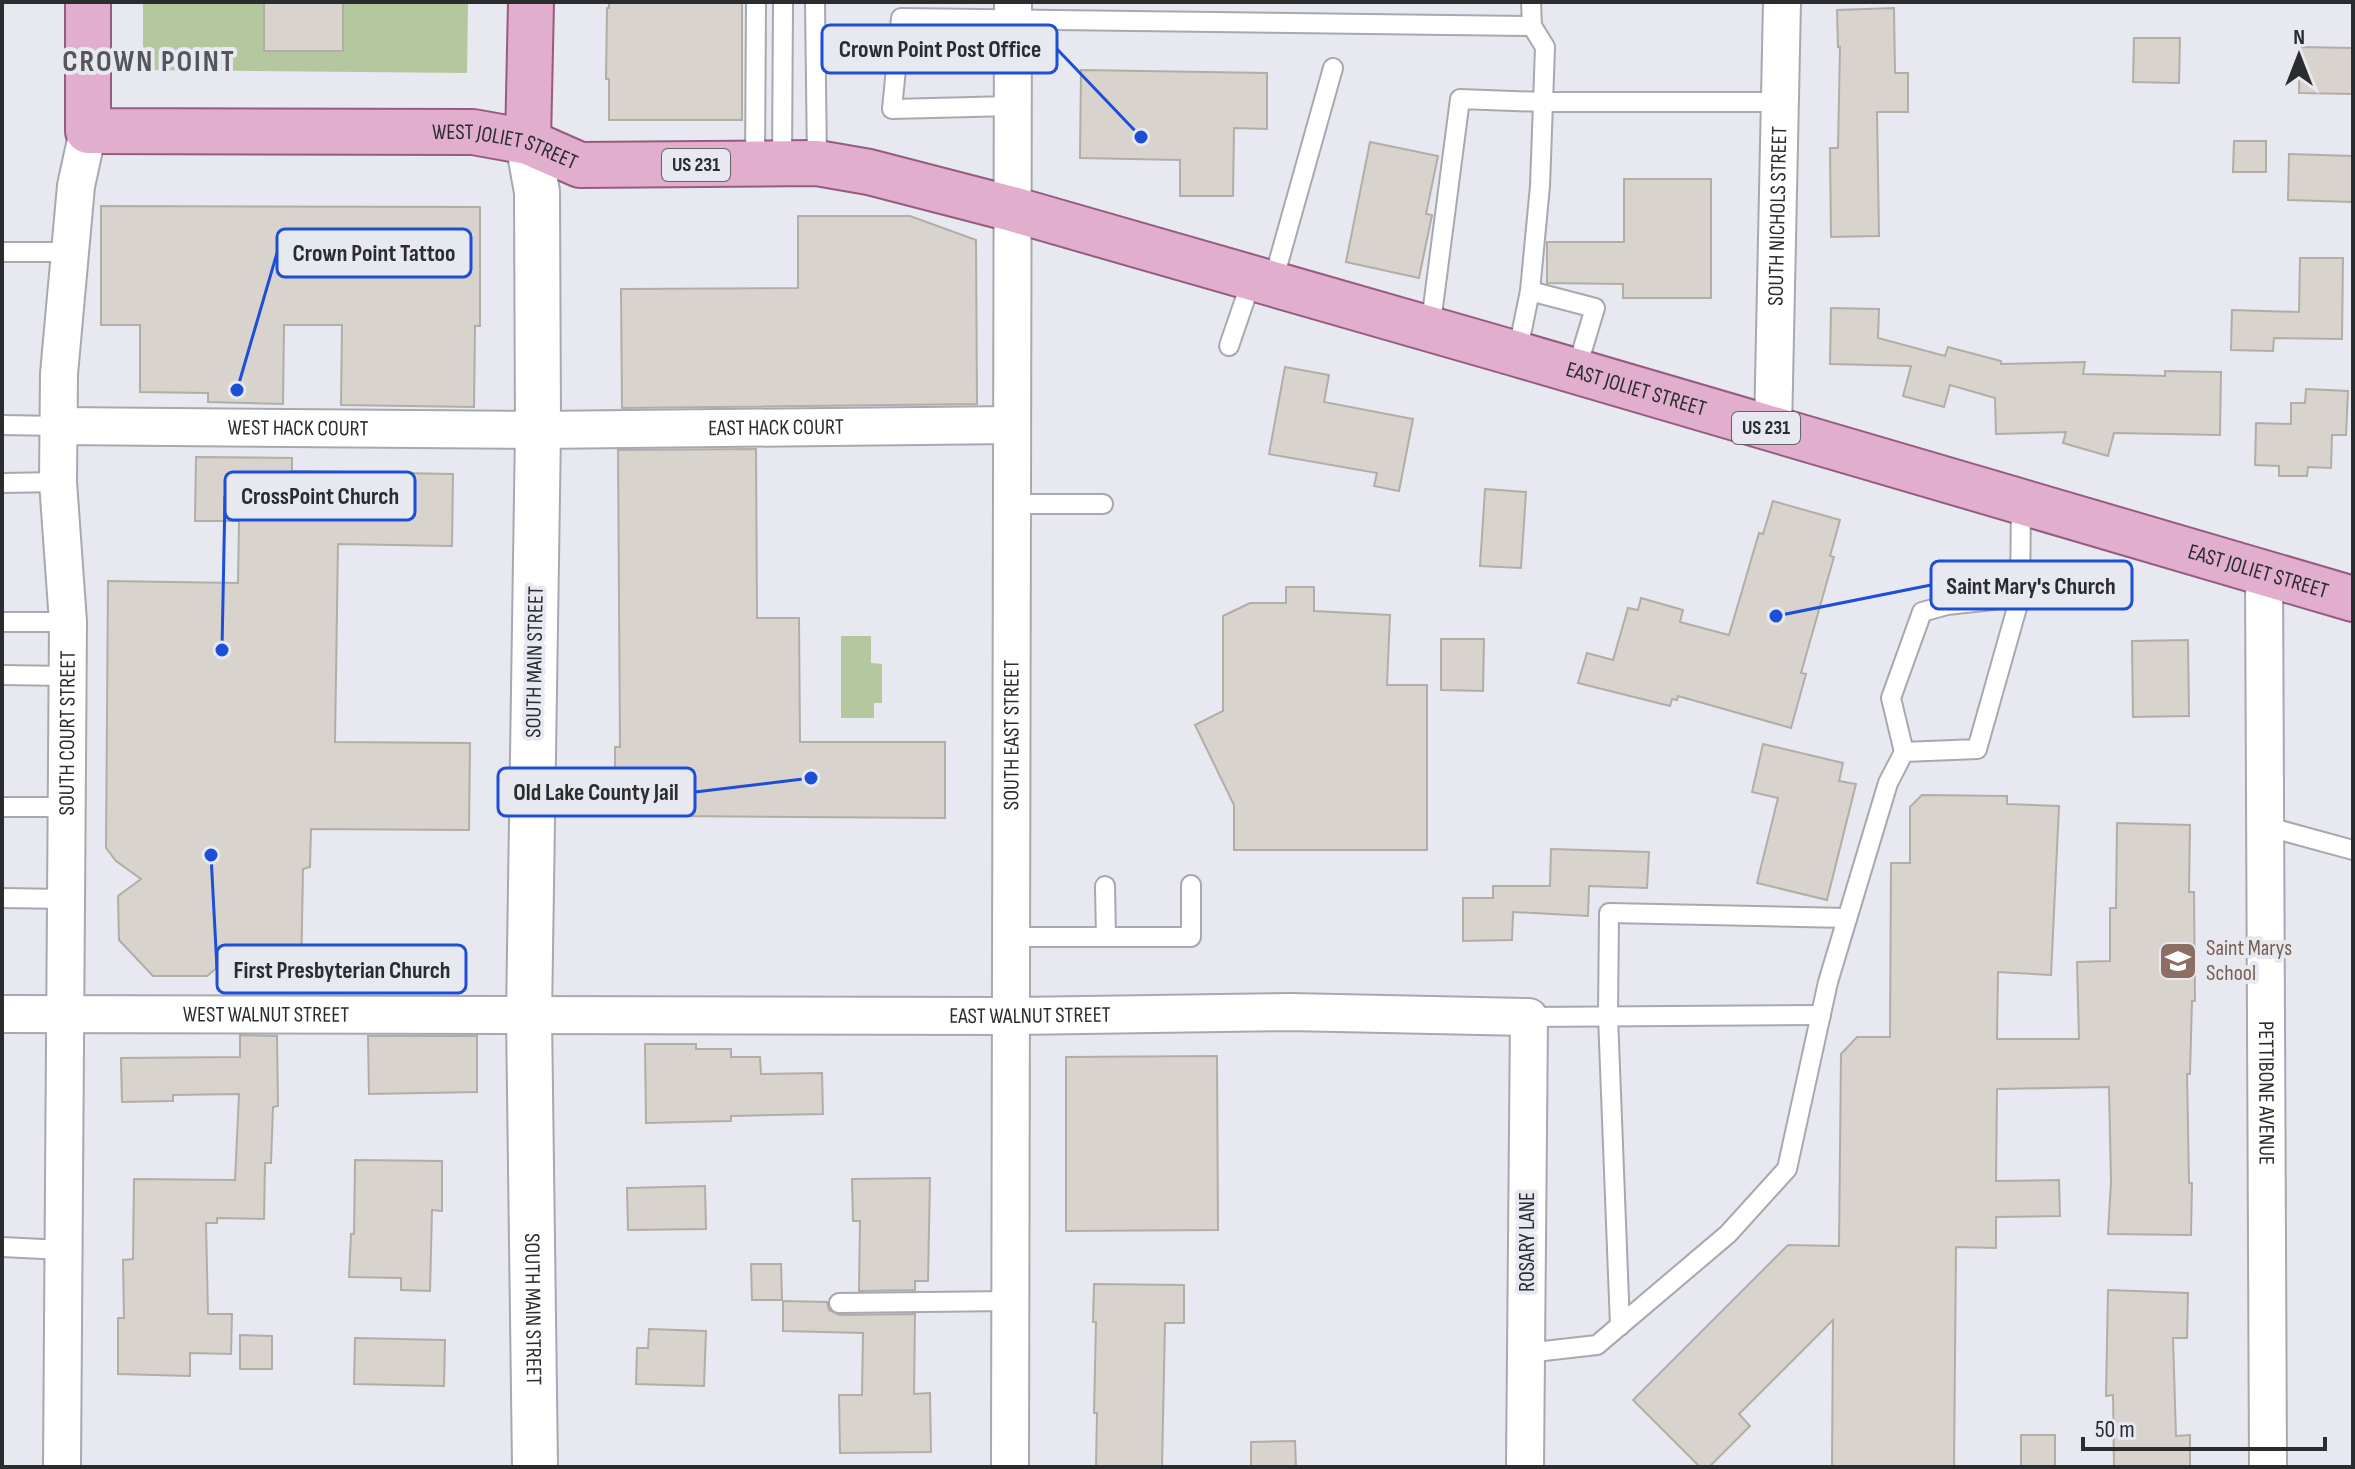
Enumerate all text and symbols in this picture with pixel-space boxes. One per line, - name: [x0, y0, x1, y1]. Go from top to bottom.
- north arrow: [2259, 16, 2339, 96]
- text: N: [2293, 24, 2305, 51]
- callout: Crown Point Post Office: [822, 25, 1057, 73]
- text: Crown Point Post Office: [839, 35, 1041, 64]
- district label: CROWN POINT: [62, 44, 236, 80]
- street label: WEST JOLIET STREET: [432, 118, 582, 176]
- street label: SOUTH NICHOLS STREET: [1762, 126, 1793, 306]
- road number: US 231: [662, 149, 730, 181]
- callout: Crown Point Tattoo: [277, 229, 471, 277]
- text: Crown Point Tattoo: [293, 239, 455, 268]
- street label: EAST JOLIET STREET: [1563, 356, 1710, 422]
- road number: US 231: [1732, 412, 1800, 444]
- street label: EAST HACK COURT: [708, 413, 844, 442]
- street label: WEST HACK COURT: [227, 414, 369, 442]
- callout: CrossPoint Church: [225, 472, 415, 520]
- text: CrossPoint Church: [241, 482, 399, 511]
- street label: EAST JOLIET STREET: [2185, 538, 2332, 605]
- callout: Saint Mary's Church: [1931, 561, 2132, 609]
- text: Saint Mary's Church: [1946, 572, 2116, 601]
- street label: SOUTH MAIN STREET: [520, 586, 550, 738]
- street label: SOUTH COURT STREET: [53, 650, 81, 816]
- street label: SOUTH EAST STREET: [998, 660, 1025, 810]
- callout: Old Lake County Jail: [498, 768, 695, 816]
- text: Old Lake County Jail: [513, 778, 679, 807]
- place label: Saint Marys School: [2206, 935, 2292, 987]
- school or university icon: Saint Marys School: [2157, 940, 2199, 982]
- callout: First Presbyterian Church: [217, 945, 466, 993]
- text: First Presbyterian Church: [234, 956, 450, 985]
- street label: WEST WALNUT STREET: [183, 1001, 349, 1028]
- street label: EAST WALNUT STREET: [949, 1001, 1111, 1030]
- street label: PETTIBONE AVENUE: [2253, 1021, 2280, 1165]
- street label: ROSARY LANE: [1514, 1192, 1541, 1292]
- street label: SOUTH MAIN STREET: [518, 1233, 547, 1385]
- scale bar: [2083, 1401, 2325, 1451]
- text: 50 m: [2095, 1415, 2135, 1444]

